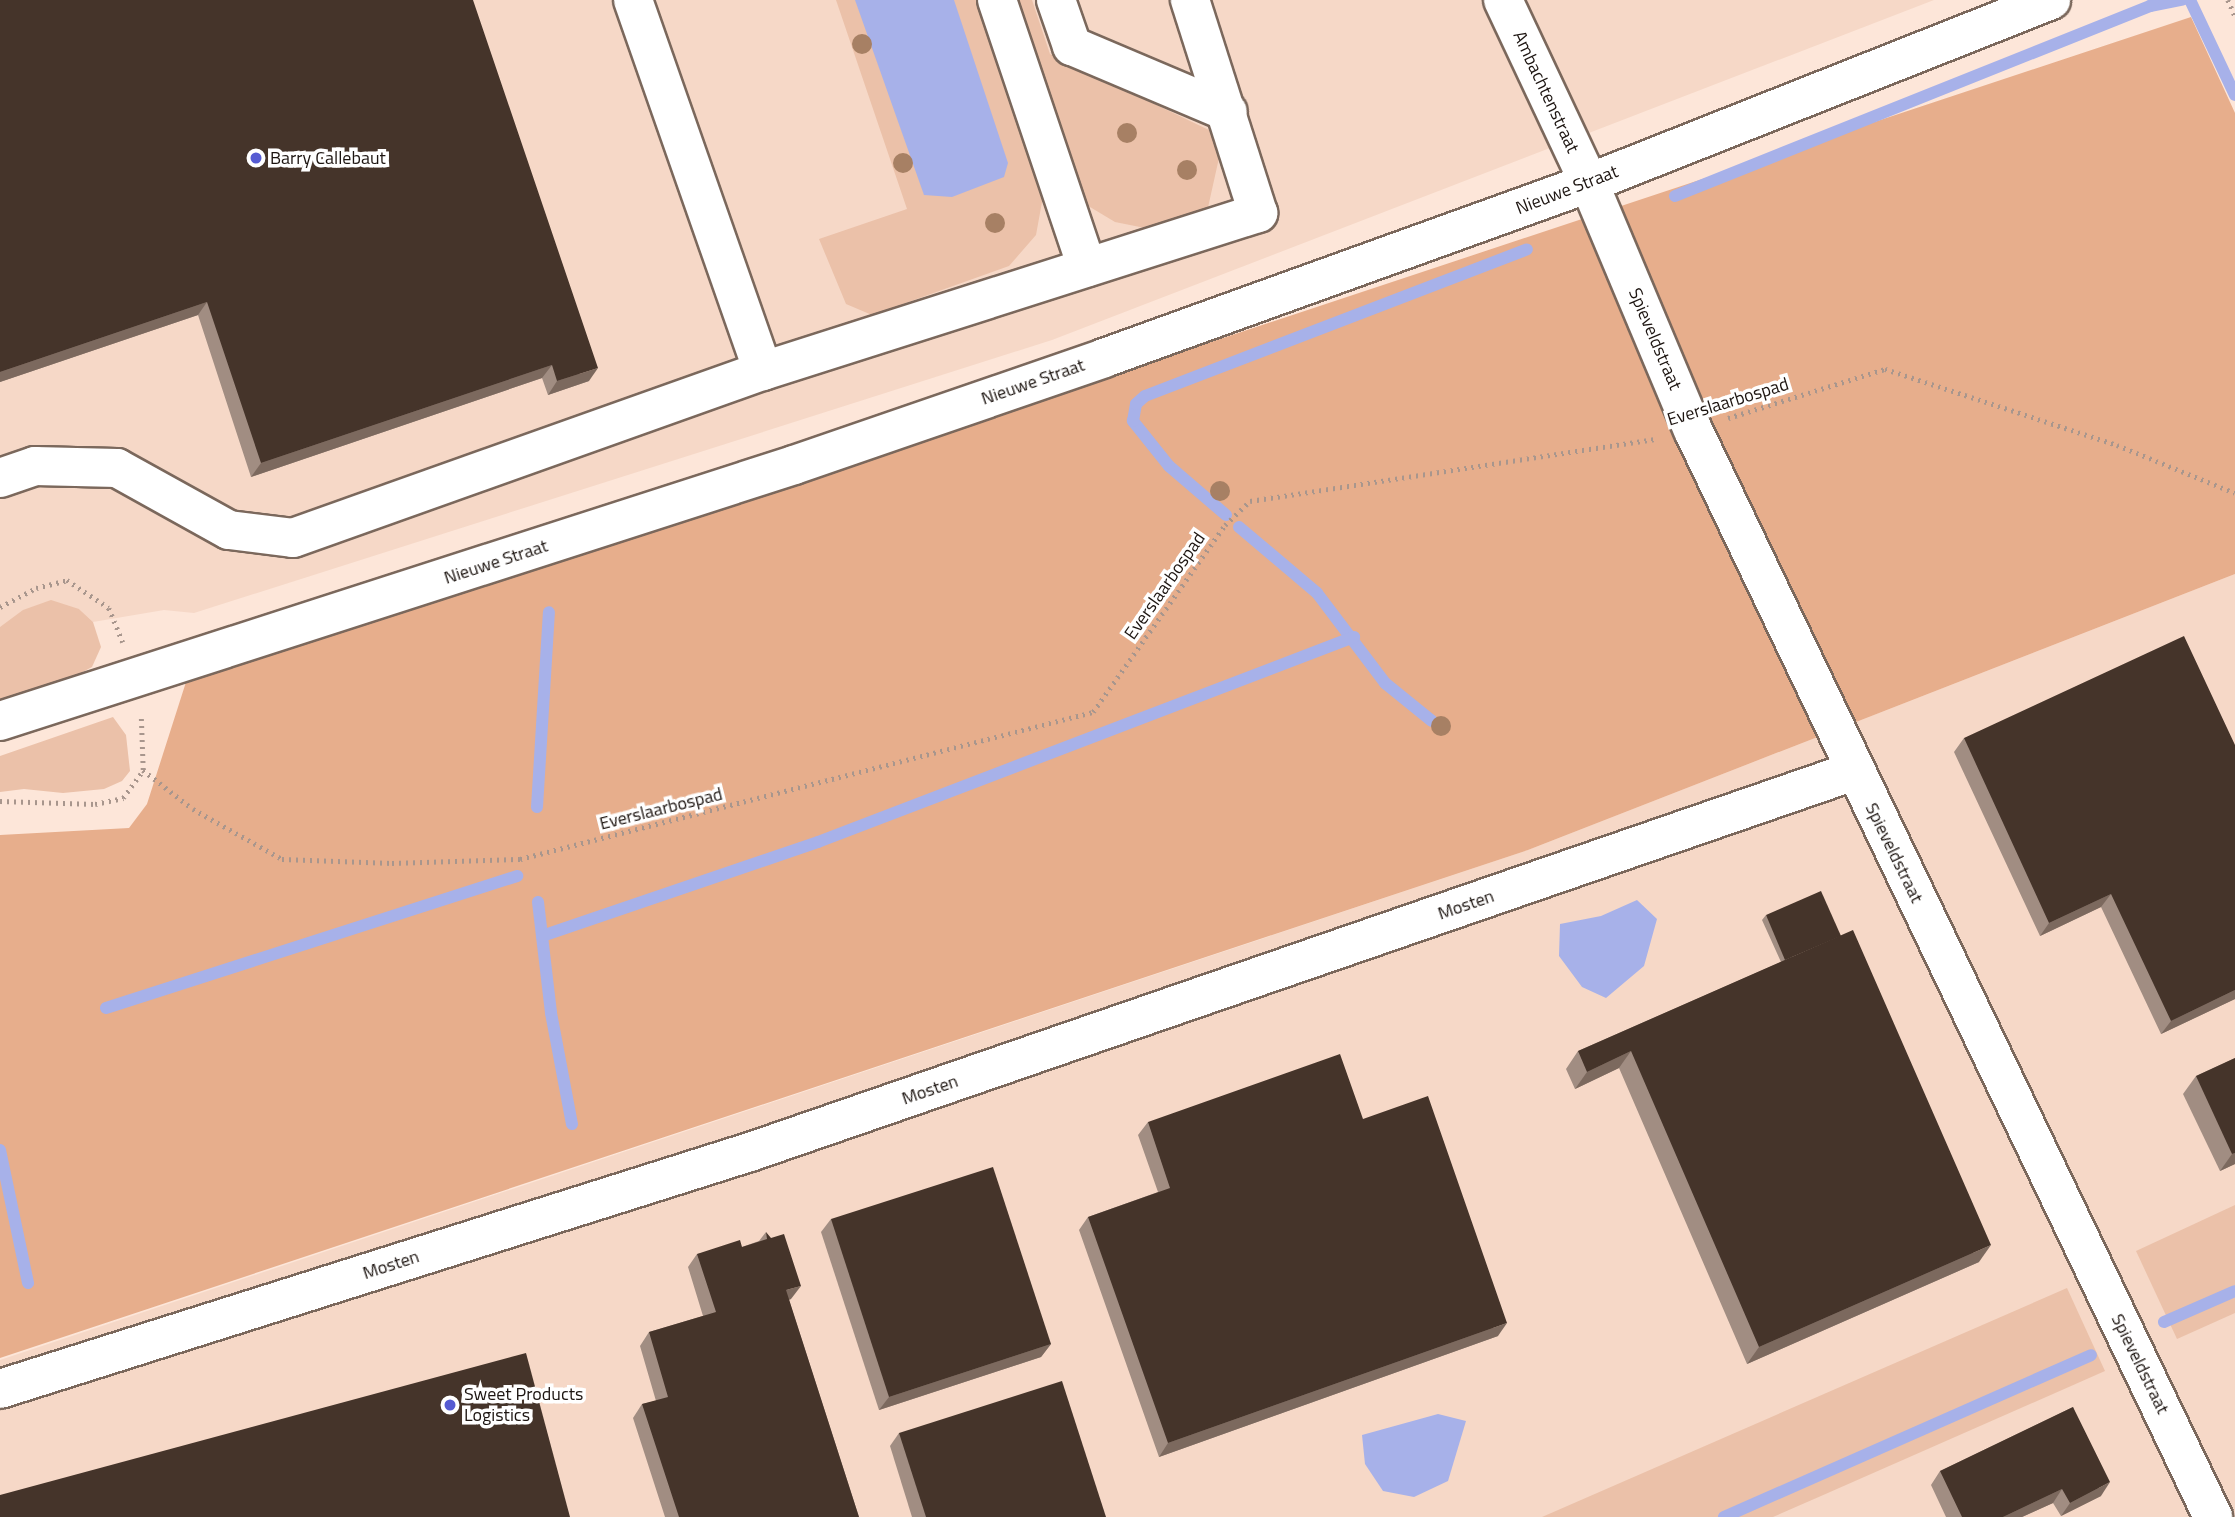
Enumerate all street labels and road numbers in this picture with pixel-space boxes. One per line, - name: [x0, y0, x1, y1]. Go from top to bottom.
- street label: Ambachtenstraat: [1508, 28, 1584, 156]
- street label: Nieuwe Straat: [1513, 161, 1621, 219]
- street label: Spieveldstraat: [1624, 285, 1686, 393]
- street label: Nieuwe Straat: [978, 354, 1088, 410]
- street label: Everslaarbospad: [1665, 373, 1791, 431]
- street label: Everslaarbospad: [1120, 528, 1210, 644]
- street label: Nieuwe Straat: [441, 535, 551, 589]
- street label: Everslaarbospad: [597, 783, 725, 835]
- street label: Spieveldstraat: [1860, 799, 1928, 907]
- street label: Mosten: [1435, 885, 1497, 925]
- street label: Mosten: [899, 1070, 961, 1110]
- street label: Mosten: [360, 1246, 422, 1284]
- street label: Spieveldstraat: [2106, 1310, 2174, 1418]

